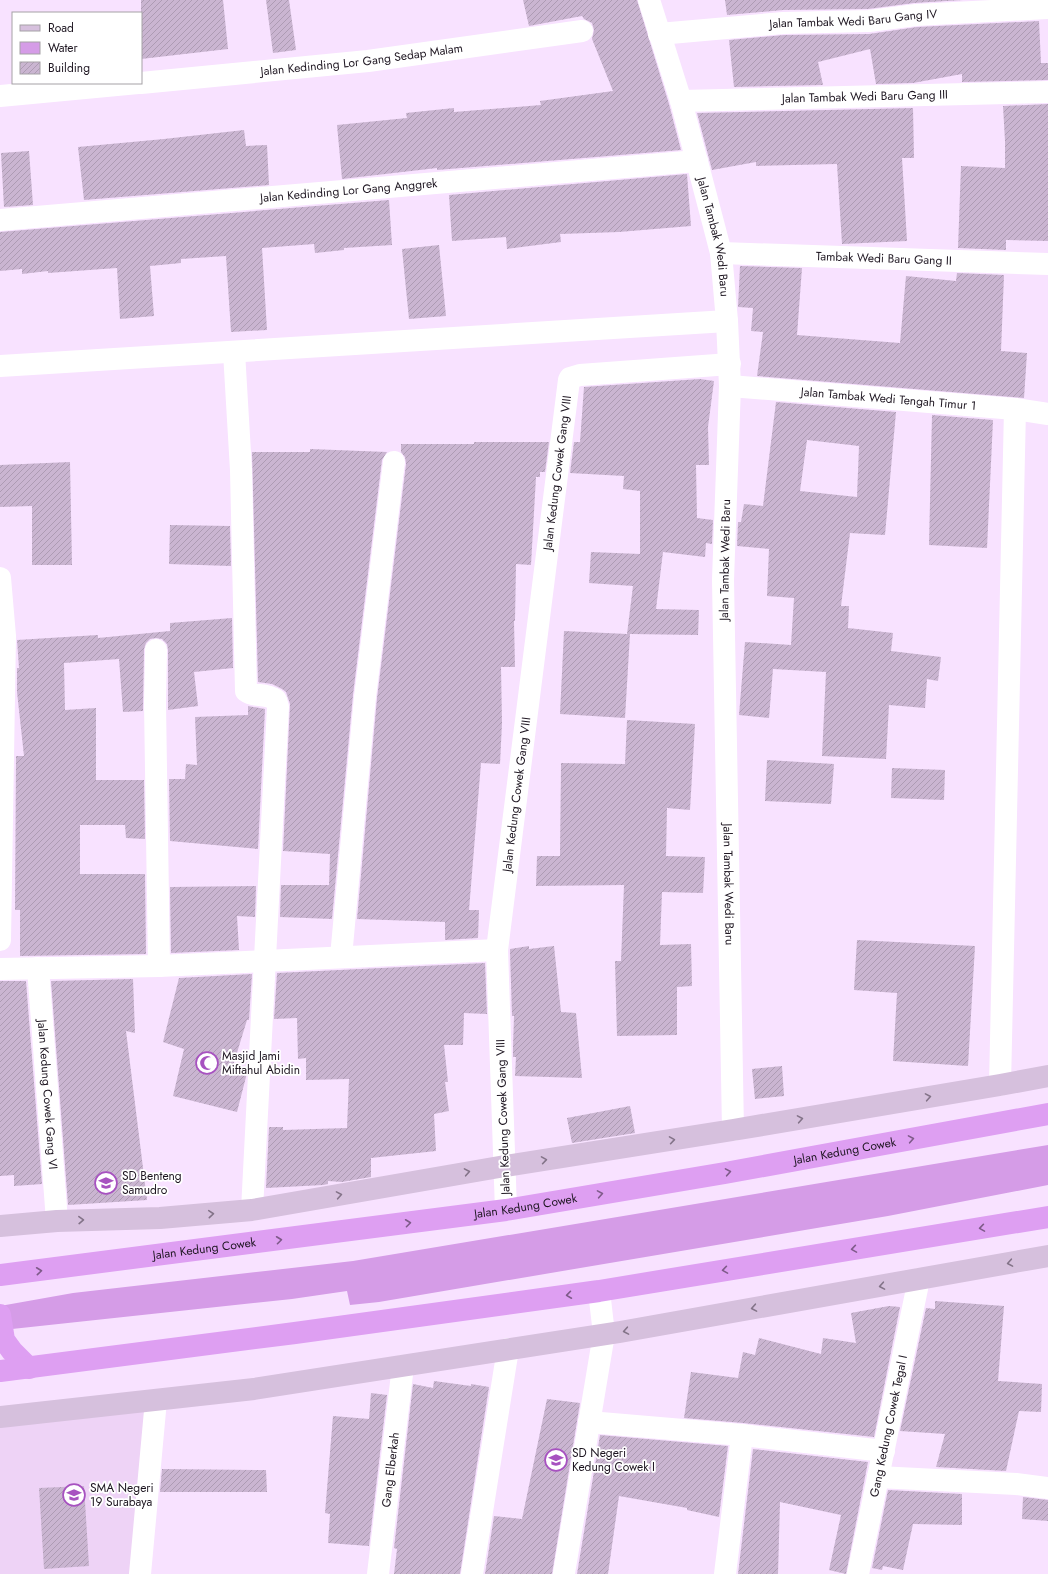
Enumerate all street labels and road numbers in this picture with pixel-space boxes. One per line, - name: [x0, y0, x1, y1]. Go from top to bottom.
- street label: Jalan Tambak Wedi Baru Gang IV: [767, 5, 938, 33]
- street label: Jalan Kedinding Lor Gang Sedap Malam: [258, 39, 464, 81]
- street label: Jalan Tambak Wedi Baru Gang III: [780, 85, 948, 108]
- street label: Jalan Tambak Wedi Baru: [692, 173, 734, 297]
- street label: Jalan Kedinding Lor Gang Anggrek: [257, 174, 439, 207]
- street label: Tambak Wedi Baru Gang II: [816, 247, 952, 270]
- street label: Jalan Tambak Wedi Tengah Timur 1: [798, 383, 977, 415]
- street label: Jalan Kedung Cowek Gang VIII: [538, 394, 576, 553]
- street label: Jalan Tambak Wedi Baru: [715, 499, 735, 623]
- street label: Jalan Kedung Cowek Gang VIII: [498, 716, 535, 875]
- street label: Jalan Tambak Wedi Baru: [718, 821, 739, 945]
- street label: Jalan Kedung Cowek Gang VI: [33, 1017, 62, 1170]
- street label: Jalan Kedung Cowek Gang VIII: [491, 1039, 515, 1197]
- street label: Jalan Kedung Cowek: [790, 1133, 898, 1170]
- street label: Jalan Kedung Cowek: [471, 1189, 579, 1223]
- street label: Jalan Kedung Cowek: [150, 1233, 258, 1265]
- street label: Gang Kedung Cowek Tegal I: [865, 1354, 912, 1499]
- street label: Gang Elberkah: [377, 1431, 404, 1508]

